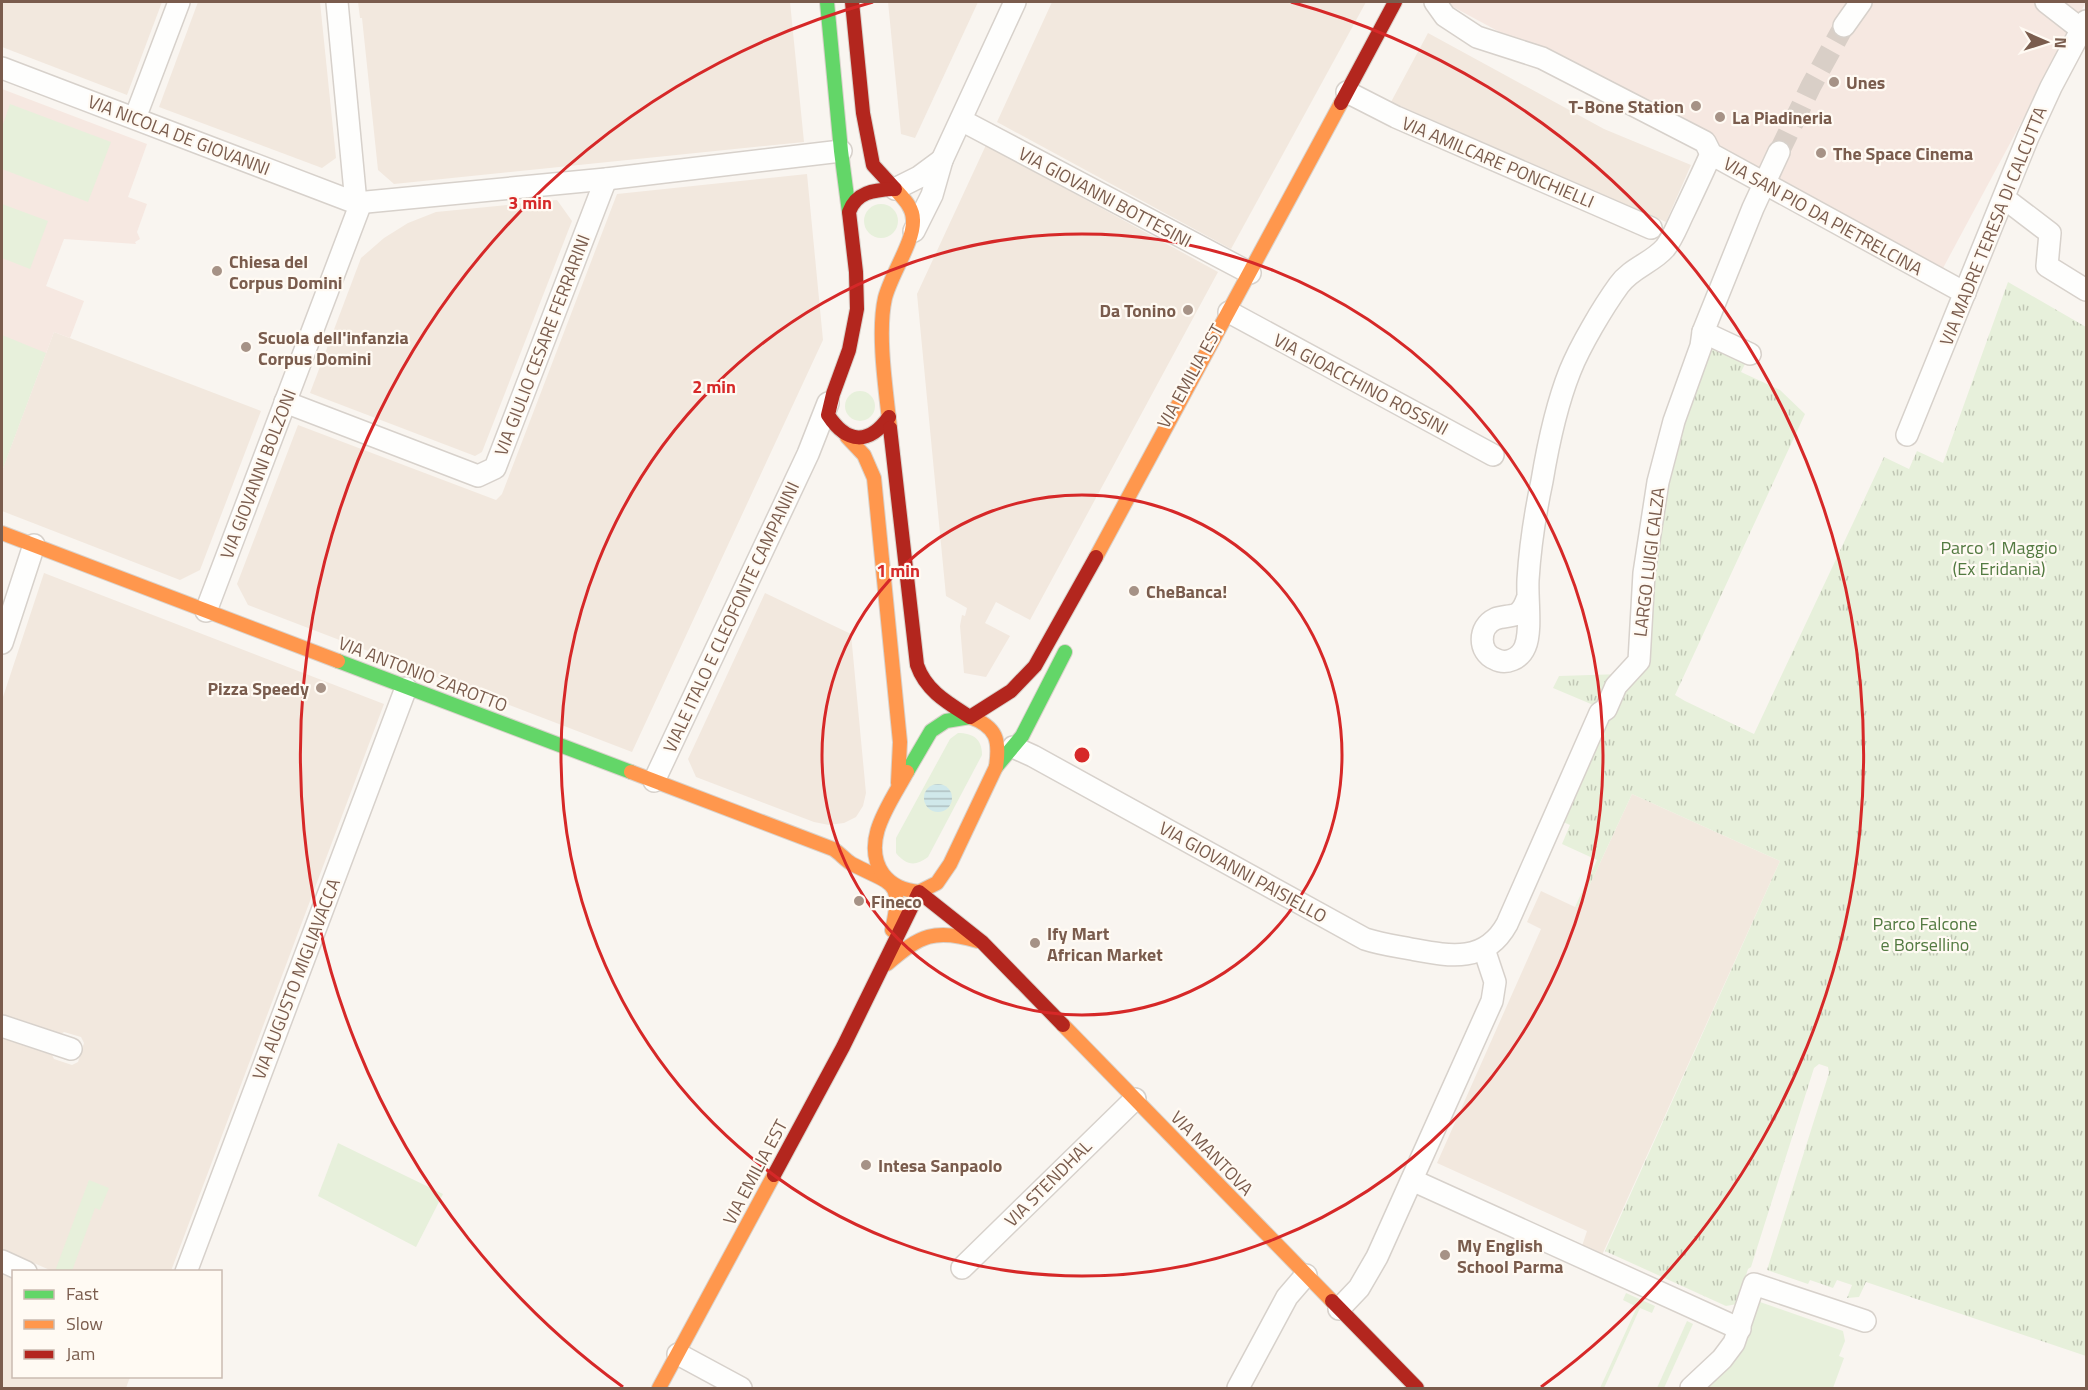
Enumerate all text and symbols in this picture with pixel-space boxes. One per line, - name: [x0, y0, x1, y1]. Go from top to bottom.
- north arrow: [2016, 12, 2076, 72]
- text: N: [2049, 37, 2073, 49]
- place label: Unes: [1846, 69, 1885, 96]
- marker: Unes: [1827, 75, 1841, 89]
- street label: VIA NICOLA DE GIOVANNI: [84, 88, 274, 182]
- place label: T-Bone Station: [1568, 93, 1684, 120]
- marker: T-Bone Station: [1689, 99, 1703, 113]
- street label: VIA MADRE TERESA DI CALCUTTA: [1933, 102, 2054, 350]
- place label: La Piadineria: [1732, 104, 1832, 131]
- street label: VIA AMILCARE PONCHIELLI: [1398, 109, 1598, 215]
- marker: La Piadineria: [1713, 110, 1727, 124]
- street label: VIA GIOVANNI BOTTESINI: [1014, 140, 1196, 254]
- place label: The Space Cinema: [1833, 140, 1973, 167]
- marker: The Space Cinema: [1814, 146, 1828, 160]
- street label: VIA SAN PIO DA PIETRELCINA: [1718, 150, 1928, 282]
- text: 3 min: [508, 189, 552, 216]
- street label: VIA GIULIO CESARE FERRARINI: [487, 231, 597, 459]
- place label: Chiesa del Corpus Domini: [229, 248, 343, 296]
- marker: Chiesa del Corpus Domini: [210, 264, 224, 278]
- place label: Da Tonino: [1099, 297, 1176, 324]
- marker: Da Tonino: [1181, 303, 1195, 317]
- street label: VIA EMILIA EST: [1150, 318, 1230, 433]
- place label: Scuola dell'infanzia Corpus Domini: [258, 324, 409, 372]
- street label: VIA GIOACCHINO ROSSINI: [1269, 326, 1453, 442]
- marker: Scuola dell'infanzia Corpus Domini: [239, 340, 253, 354]
- text: 2 min: [692, 373, 736, 400]
- street label: VIA GIOVANNI BOLZONI: [213, 385, 303, 563]
- street label: VIALE ITALO E CLEOFONTE CAMPANINI: [656, 477, 806, 757]
- street label: LARGO LUIGI CALZA: [1626, 485, 1672, 638]
- park label: Parco 1 Maggio (Ex Eridania): [1941, 534, 2057, 582]
- text: 1 min: [876, 557, 920, 584]
- place label: CheBanca!: [1146, 578, 1227, 605]
- marker: CheBanca!: [1127, 584, 1141, 598]
- street label: VIA ANTONIO ZAROTTO: [334, 629, 512, 719]
- place label: Pizza Speedy: [207, 675, 309, 702]
- marker: Pizza Speedy: [314, 681, 328, 695]
- centre of rings: [1072, 745, 1092, 765]
- street label: VIA GIOVANNI PAISIELLO: [1154, 815, 1332, 929]
- street label: VIA AUGUSTO MIGLIAVACCA: [245, 874, 347, 1084]
- place label: Fineco: [871, 888, 922, 915]
- marker: Fineco: [852, 894, 866, 908]
- park label: Parco Falcone e Borsellino: [1873, 910, 1977, 958]
- place label: Ify Mart African Market: [1047, 920, 1163, 968]
- marker: Ify Mart African Market: [1028, 936, 1042, 950]
- street label: VIA MANTOVA: [1164, 1104, 1260, 1202]
- street label: VIA EMILIA EST: [716, 1114, 794, 1230]
- street label: VIA STENDHAL: [998, 1133, 1098, 1233]
- place label: Intesa Sanpaolo: [878, 1152, 1002, 1179]
- marker: Intesa Sanpaolo: [859, 1158, 873, 1172]
- place label: My English School Parma: [1457, 1232, 1563, 1280]
- marker: My English School Parma: [1438, 1248, 1452, 1262]
- legend: [12, 1270, 222, 1378]
- text: Fast: [66, 1280, 99, 1307]
- text: Slow: [66, 1310, 103, 1337]
- text: Jam: [66, 1340, 95, 1367]

